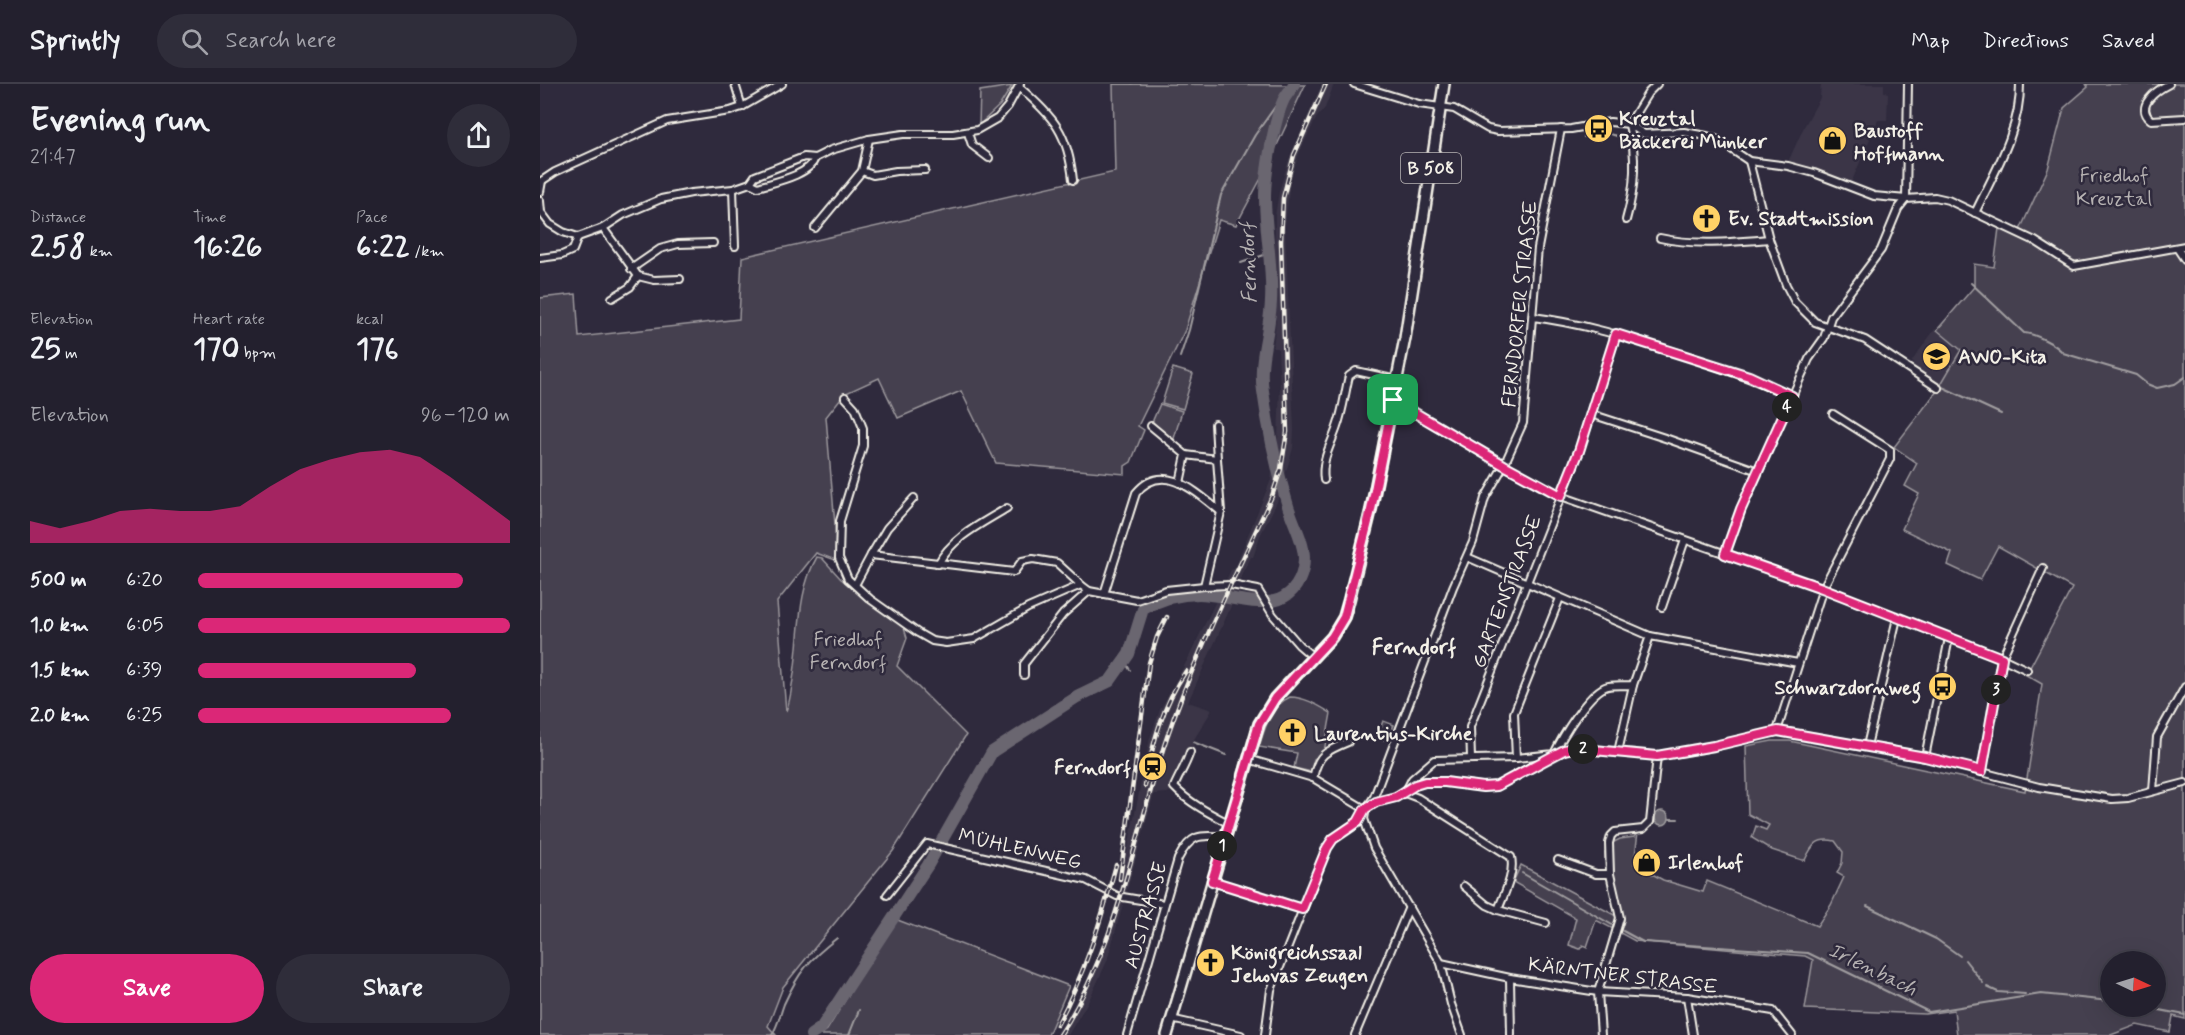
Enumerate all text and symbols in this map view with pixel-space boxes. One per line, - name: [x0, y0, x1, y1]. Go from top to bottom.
- search box: [157, 14, 577, 68]
- text: Sprintly: [30, 23, 121, 60]
- icon: search: [178, 25, 211, 58]
- text: Search here: [226, 27, 336, 55]
- text: Map: [1911, 27, 1950, 55]
- text: Directions: [1983, 27, 2069, 55]
- text: Saved: [2102, 27, 2155, 55]
- text: Evening run: [30, 99, 210, 143]
- button: share: [447, 104, 510, 167]
- place label: Kreuztal Bäckerei Münker: [1619, 106, 1768, 156]
- bus stop icon: Kreuztal Bäckerei Münker: [1582, 113, 1614, 145]
- place label: Baustoff Hoffmann: [1854, 118, 1944, 168]
- shop icon: Baustoff Hoffmann: [1817, 125, 1849, 157]
- text: 21:47: [30, 144, 75, 171]
- road number: B 508: [1401, 153, 1461, 183]
- park label: Friedhof Kreuztal: [2076, 163, 2152, 213]
- street label: FERNDORFER STRASSE: [1496, 199, 1545, 409]
- church icon: Ev. Stadtmission: [1691, 202, 1723, 234]
- place label: Ev. Stadtmission: [1728, 206, 1874, 233]
- text: Distance: [30, 207, 86, 228]
- text: Time: [193, 207, 227, 228]
- text: Pace: [356, 207, 388, 228]
- water label: Ferndorf: [1234, 220, 1264, 304]
- text: 2.58: [30, 228, 85, 267]
- text: 16:26: [193, 228, 262, 267]
- text: 6:22: [356, 228, 410, 267]
- text: km: [85, 241, 113, 262]
- text: /km: [410, 241, 445, 262]
- text: Elevation: [30, 309, 93, 330]
- text: Heart rate: [193, 309, 265, 330]
- text: kcal: [356, 309, 383, 330]
- text: 25: [30, 330, 61, 369]
- text: 170: [193, 330, 240, 369]
- text: 176: [356, 330, 399, 369]
- school or university icon: AWO-Kita: [1921, 340, 1953, 372]
- text: m: [61, 343, 78, 364]
- text: bpm: [240, 343, 276, 364]
- place label: AWO-Kita: [1958, 344, 2047, 371]
- pin: [1367, 374, 1418, 425]
- icon: arrive: [1376, 383, 1409, 416]
- pin: 4: [1772, 392, 1802, 422]
- text: 4: [1782, 396, 1792, 417]
- text: Elevation: [30, 402, 109, 429]
- text: 96–120 m: [421, 402, 510, 429]
- street label: GARTENSTRASSE: [1466, 511, 1549, 672]
- text: 500 m: [30, 567, 87, 594]
- text: 6:20: [126, 567, 163, 594]
- text: 1.0 km: [30, 612, 89, 639]
- text: 6:05: [126, 612, 163, 639]
- park label: Friedhof Ferndorf: [810, 627, 887, 677]
- district label: Ferndorf: [1372, 634, 1457, 662]
- text: 1.5 km: [30, 657, 90, 684]
- text: 6:39: [126, 657, 163, 684]
- bus stop icon: Schwarzdornweg: [1926, 671, 1958, 703]
- place label: Schwarzdornweg: [1774, 675, 1921, 704]
- pin: 3: [1981, 675, 2011, 705]
- text: 3: [1992, 679, 2000, 700]
- text: 2.0 km: [30, 702, 90, 729]
- text: 6:25: [126, 702, 162, 729]
- church icon: Laurentius-Kirche: [1277, 717, 1309, 749]
- place label: Laurentius-Kirche: [1314, 721, 1473, 748]
- pin: 2: [1568, 734, 1598, 764]
- text: 2: [1579, 738, 1587, 759]
- station icon: Ferndorf: [1136, 751, 1168, 783]
- place label: Ferndorf: [1054, 755, 1131, 782]
- street label: MÜHLENWEG: [955, 822, 1084, 877]
- pin: 1: [1207, 831, 1237, 861]
- text: 1: [1218, 835, 1226, 856]
- shop icon: Irlenhof: [1631, 846, 1663, 878]
- place label: Irlenhof: [1668, 850, 1744, 877]
- street label: AUSTRASSE: [1118, 859, 1175, 972]
- water label: Irlenbach: [1824, 936, 1922, 1004]
- place label: Königreichssaal Jehovas Zeugen: [1231, 940, 1368, 990]
- church icon: Königreichssaal Jehovas Zeugen: [1194, 947, 1226, 979]
- street label: KÄRNTNER STRASSE: [1527, 951, 1719, 1001]
- north arrow: [2100, 951, 2166, 1017]
- map controls: [2100, 951, 2166, 1017]
- button: Save: [30, 954, 264, 1023]
- button: Share: [276, 954, 510, 1023]

